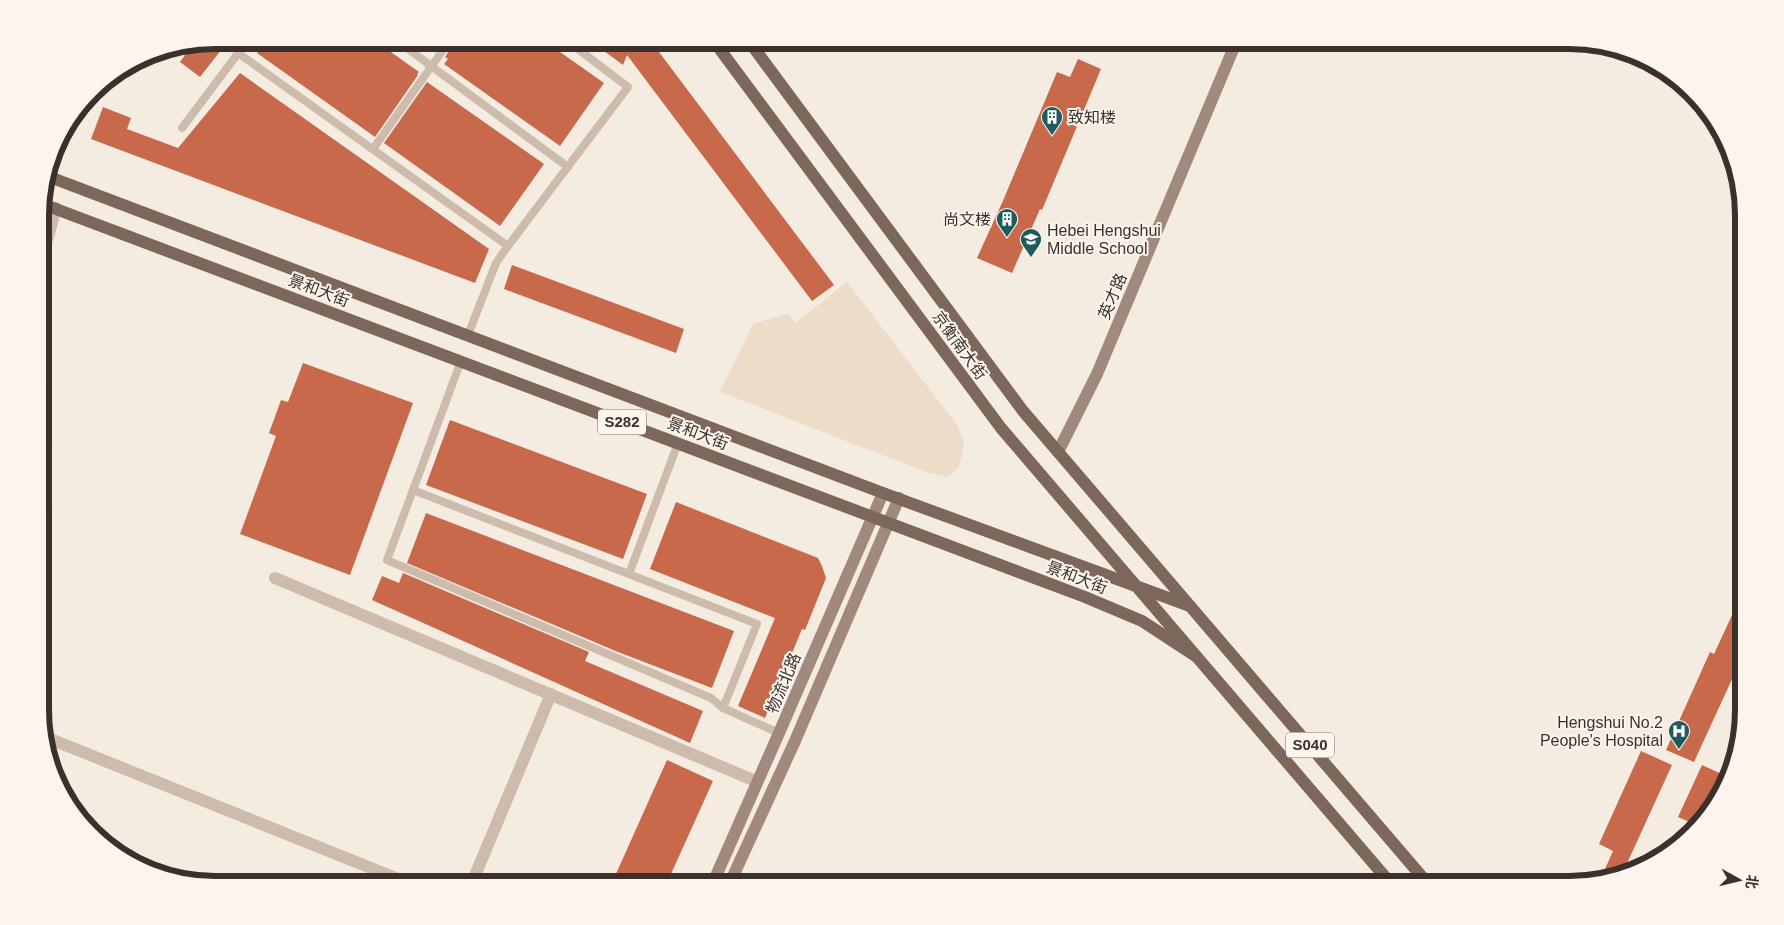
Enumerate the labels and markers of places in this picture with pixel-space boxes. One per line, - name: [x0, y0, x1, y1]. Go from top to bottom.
- building icon: 致知楼: [1040, 105, 1064, 136]
- place label: 致知楼: [1068, 108, 1116, 126]
- building icon: 尚文楼: [995, 207, 1019, 238]
- place label: 尚文楼: [943, 211, 991, 228]
- place label: Hebei Hengshui Middle School: [1047, 222, 1161, 257]
- school or university icon: Hebei Hengshui Middle School: [1019, 227, 1043, 258]
- place label: Hengshui No.2 People's Hospital: [1540, 714, 1663, 749]
- hospital icon: Hengshui No.2 People's Hospital: [1667, 719, 1691, 750]

